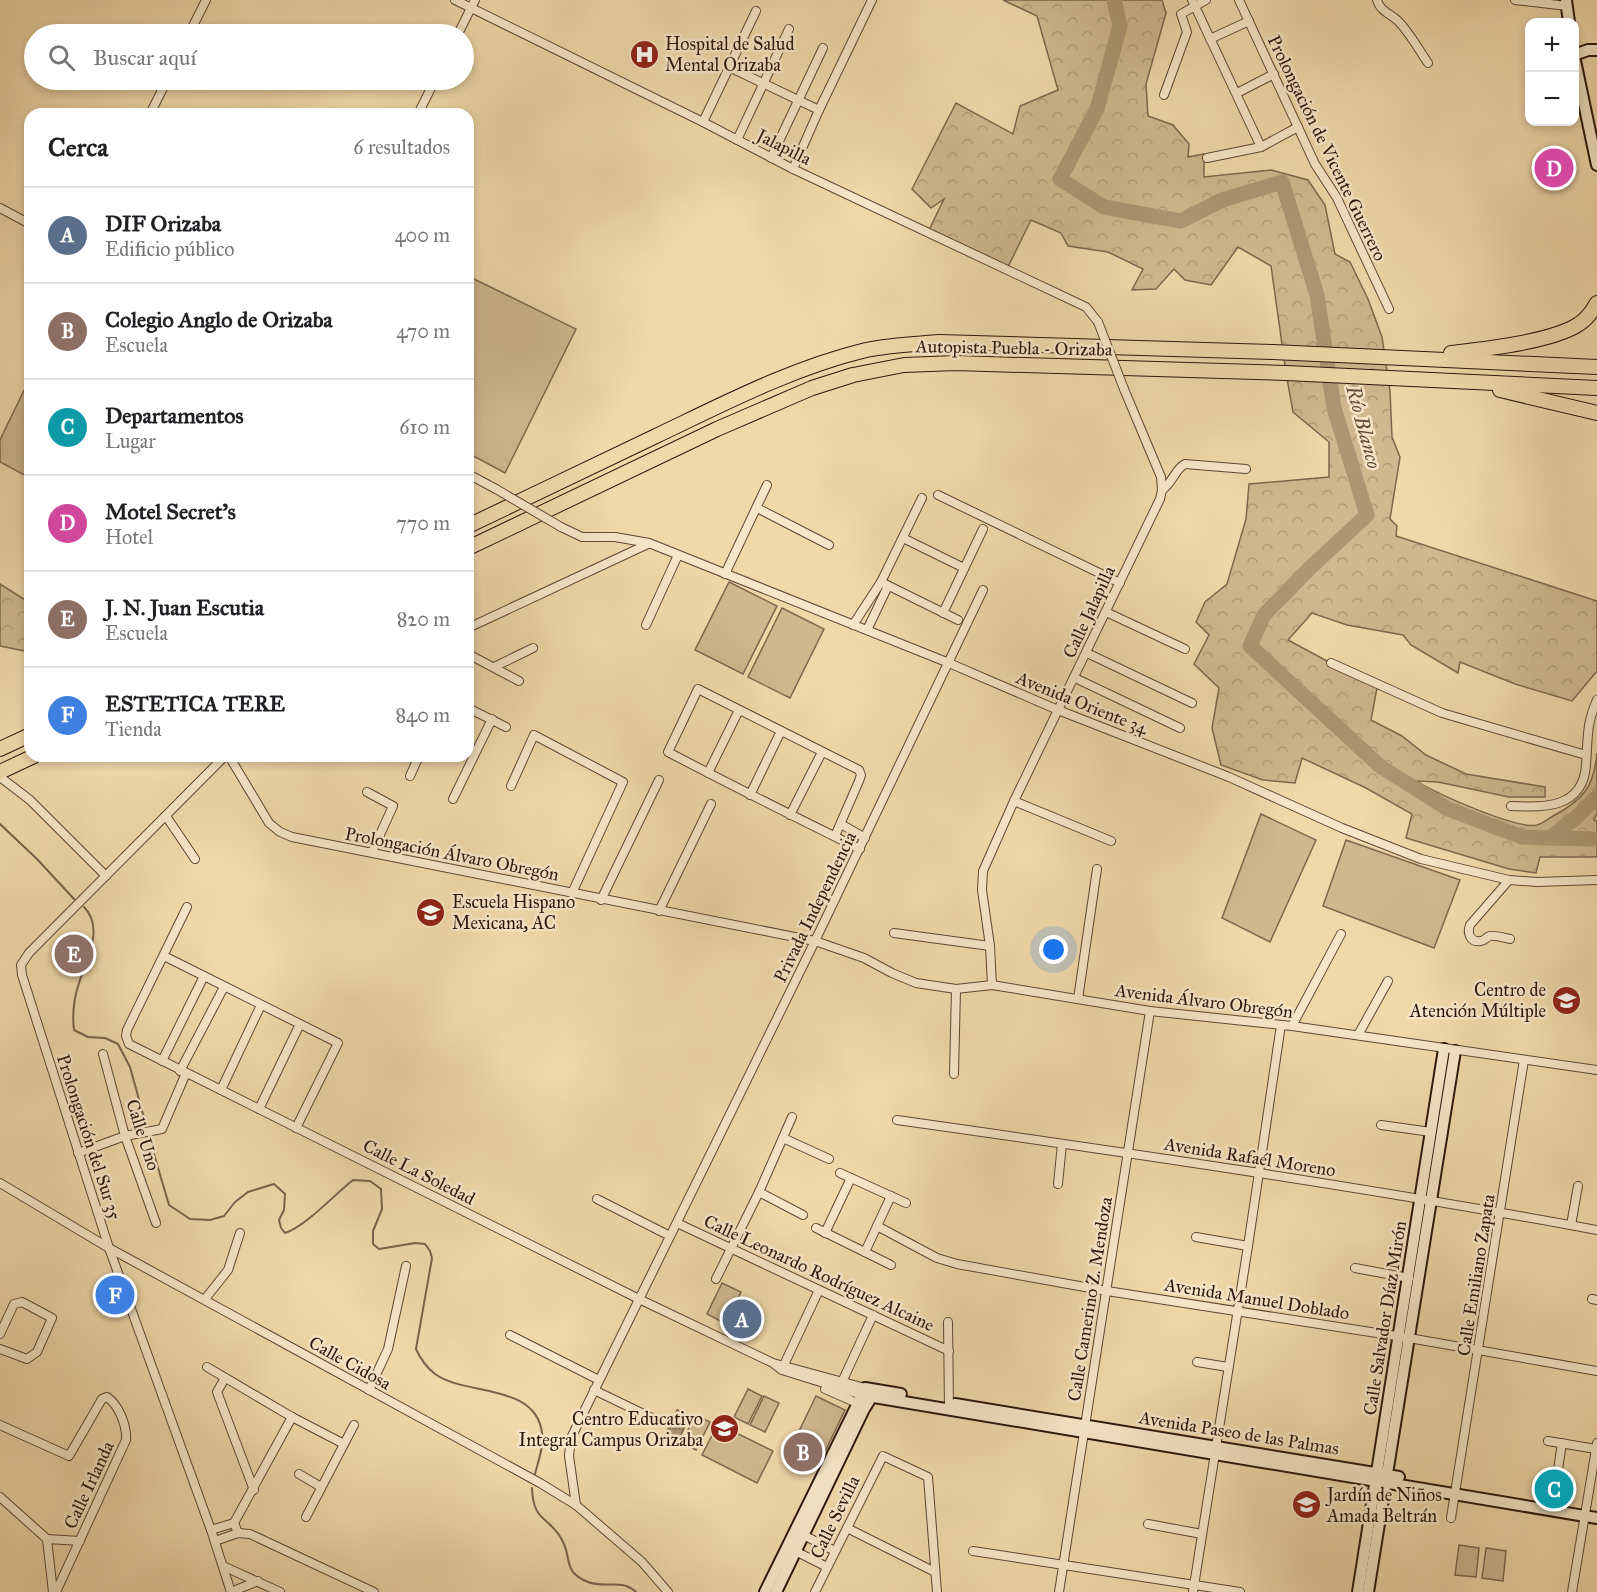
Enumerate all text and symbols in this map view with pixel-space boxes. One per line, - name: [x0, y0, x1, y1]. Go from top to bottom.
- map controls: [1525, 18, 1579, 126]
- button: +: [1525, 18, 1579, 72]
- search box: [24, 24, 474, 90]
- street label: Prolongación de Vicente Guerrero: [1262, 32, 1391, 265]
- place label: Hospital de Salud Mental Orizaba: [665, 33, 794, 76]
- hospital icon: Hospital de Salud Mental Orizaba: [628, 38, 660, 70]
- icon: search: [45, 41, 78, 74]
- text: Buscar aquí: [93, 44, 196, 71]
- button: −: [1525, 72, 1579, 126]
- street label: Jalapilla: [751, 123, 815, 171]
- text: Cerca: [48, 131, 108, 163]
- text: 6 resultados: [353, 135, 450, 159]
- pin: D: [1534, 146, 1574, 190]
- text: DIF Orizaba: [105, 210, 221, 237]
- text: A: [61, 223, 74, 247]
- text: 400 m: [394, 223, 450, 247]
- text: Edificio público: [105, 237, 235, 261]
- text: Colegio Anglo de Orizaba: [105, 306, 333, 333]
- text: B: [61, 319, 74, 343]
- text: 470 m: [396, 319, 450, 343]
- text: Escuela: [105, 333, 168, 357]
- street label: Autopista Puebla - Orizaba: [914, 335, 1113, 361]
- water label: Río Blanco: [1341, 382, 1387, 472]
- text: Departamentos: [105, 402, 244, 429]
- text: C: [61, 415, 74, 439]
- text: 610 m: [399, 415, 450, 439]
- text: Lugar: [105, 429, 156, 453]
- text: Motel Secret's: [105, 498, 236, 525]
- text: D: [60, 511, 75, 535]
- text: 770 m: [396, 511, 450, 535]
- text: Hotel: [105, 525, 153, 549]
- street label: Calle Jalapilla: [1058, 562, 1121, 662]
- text: J. N. Juan Escutia: [105, 594, 264, 621]
- text: E: [60, 607, 75, 631]
- text: 820 m: [397, 607, 450, 631]
- text: Escuela: [105, 621, 168, 645]
- street label: Avenida Oriente 34: [1012, 666, 1152, 740]
- text: ESTETICA TERE: [105, 690, 285, 717]
- text: F: [61, 703, 74, 727]
- text: 840 m: [395, 703, 450, 727]
- text: Tienda: [105, 717, 162, 741]
- street label: Prolongación Álvaro Obregón: [343, 820, 562, 887]
- street label: Privada Independencia: [769, 828, 861, 986]
- place label: Escuela Hispano Mexicana, AC: [452, 891, 575, 934]
- school or university icon: Escuela Hispano Mexicana, AC: [415, 896, 447, 928]
- pin: E: [54, 932, 94, 976]
- your location: [1039, 935, 1068, 964]
- street label: Avenida Álvaro Obregón: [1113, 977, 1295, 1024]
- place label: Centro de Atención Múltiple: [1409, 979, 1546, 1022]
- school or university icon: Centro de Atención Múltiple: [1551, 984, 1583, 1016]
- street label: Prolongación del Sur 35: [51, 1052, 126, 1223]
- street label: Calle Uno: [121, 1097, 165, 1173]
- street label: Avenida Rafaél Moreno: [1162, 1132, 1337, 1181]
- street label: Calle La Soledad: [359, 1134, 479, 1210]
- street label: Calle Emiliano Zapata: [1452, 1192, 1500, 1357]
- street label: Calle Camerino Z. Mendoza: [1063, 1195, 1117, 1403]
- street label: Calle Leonardo Rodríguez Alcaine: [700, 1210, 938, 1336]
- street label: Calle Salvador Díaz Mirón: [1359, 1219, 1411, 1417]
- pin: F: [96, 1272, 134, 1318]
- street label: Avenida Manuel Doblado: [1162, 1273, 1351, 1324]
- pin: A: [722, 1296, 762, 1342]
- street label: Calle Cidosa: [305, 1331, 395, 1395]
- street label: Avenida Paseo de las Palmas: [1136, 1406, 1341, 1460]
- place label: Centro Educativo Integral Campus Orizaba: [519, 1408, 703, 1452]
- school or university icon: Centro Educativo Integral Campus Orizaba: [708, 1413, 740, 1445]
- pin: B: [784, 1430, 822, 1474]
- street label: Calle Irlanda: [59, 1437, 119, 1532]
- pin: C: [1534, 1466, 1574, 1512]
- street label: Calle Sevilla: [805, 1472, 865, 1562]
- place label: Jardín de Niños Amada Beltrán: [1325, 1484, 1442, 1527]
- school or university icon: Jardín de Niños Amada Beltrán: [1290, 1489, 1322, 1521]

